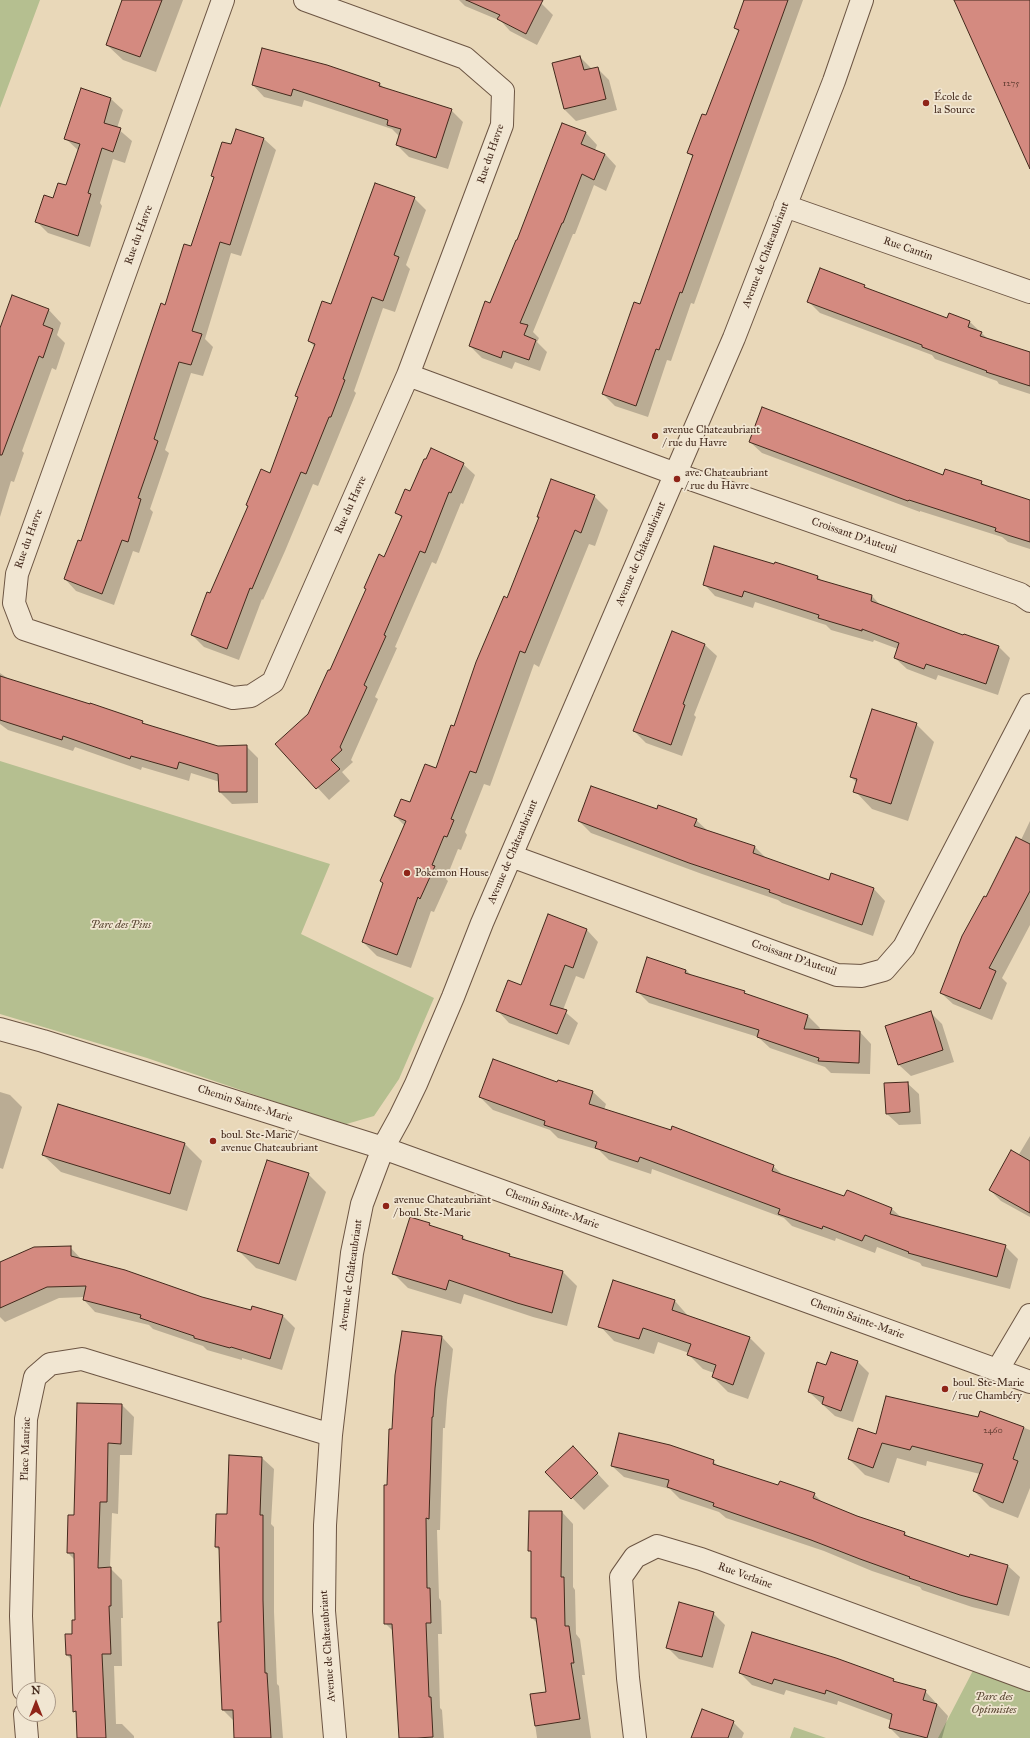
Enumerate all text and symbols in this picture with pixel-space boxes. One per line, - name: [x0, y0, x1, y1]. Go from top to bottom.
- house number: 1275: [1003, 79, 1019, 89]
- place label: École de la Source: [934, 90, 975, 116]
- marker: École de la Source: [921, 98, 931, 108]
- street label: Rue du Havre: [475, 122, 507, 186]
- street label: Avenue de Châteaubriant: [740, 200, 792, 310]
- street label: Rue du Havre: [122, 204, 156, 266]
- street label: Rue Cantin: [882, 234, 934, 264]
- place label: avenue Chateaubriant / rue du Havre: [663, 423, 760, 449]
- marker: avenue Chateaubriant / rue du Havre: [650, 431, 660, 441]
- place label: ave. Chateaubriant / rue du Havre: [685, 466, 768, 492]
- street label: Rue du Havre: [332, 474, 370, 536]
- marker: ave. Chateaubriant / rue du Havre: [672, 474, 682, 484]
- street label: Avenue de Châteaubriant: [613, 500, 669, 608]
- street label: Rue du Havre: [12, 508, 46, 570]
- street label: Croissant D'Auteuil: [810, 515, 898, 557]
- street label: Avenue de Châteaubriant: [485, 798, 541, 906]
- place label: Pokemon House: [415, 866, 489, 880]
- marker: Pokemon House: [402, 868, 412, 878]
- park label: Parc des Pins: [91, 918, 151, 932]
- street label: Croissant D'Auteuil: [750, 937, 838, 979]
- street label: Chemin Sainte-Marie: [196, 1082, 294, 1126]
- place label: boul. Ste-Marie / avenue Chateaubriant: [221, 1128, 318, 1154]
- marker: boul. Ste-Marie / avenue Chateaubriant: [208, 1136, 218, 1146]
- street label: Chemin Sainte-Marie: [503, 1186, 601, 1232]
- place label: avenue Chateaubriant / boul. Ste-Marie: [394, 1193, 491, 1219]
- marker: avenue Chateaubriant / boul. Ste-Marie: [381, 1201, 391, 1211]
- street label: Avenue de Châteaubriant: [337, 1219, 365, 1331]
- street label: Chemin Sainte-Marie: [808, 1296, 906, 1342]
- place label: boul. Ste-Marie / rue Chambéry: [953, 1376, 1024, 1402]
- marker: boul. Ste-Marie / rue Chambéry: [940, 1384, 950, 1394]
- street label: Place Mauriac: [18, 1417, 34, 1481]
- house number: 2460: [983, 1426, 1003, 1436]
- street label: Rue Verlaine: [716, 1560, 774, 1592]
- street label: Avenue de Châteaubriant: [318, 1590, 338, 1702]
- north arrow: [16, 1682, 56, 1722]
- text: N: [31, 1684, 41, 1697]
- park label: Parc des Optimistes: [971, 1690, 1017, 1716]

